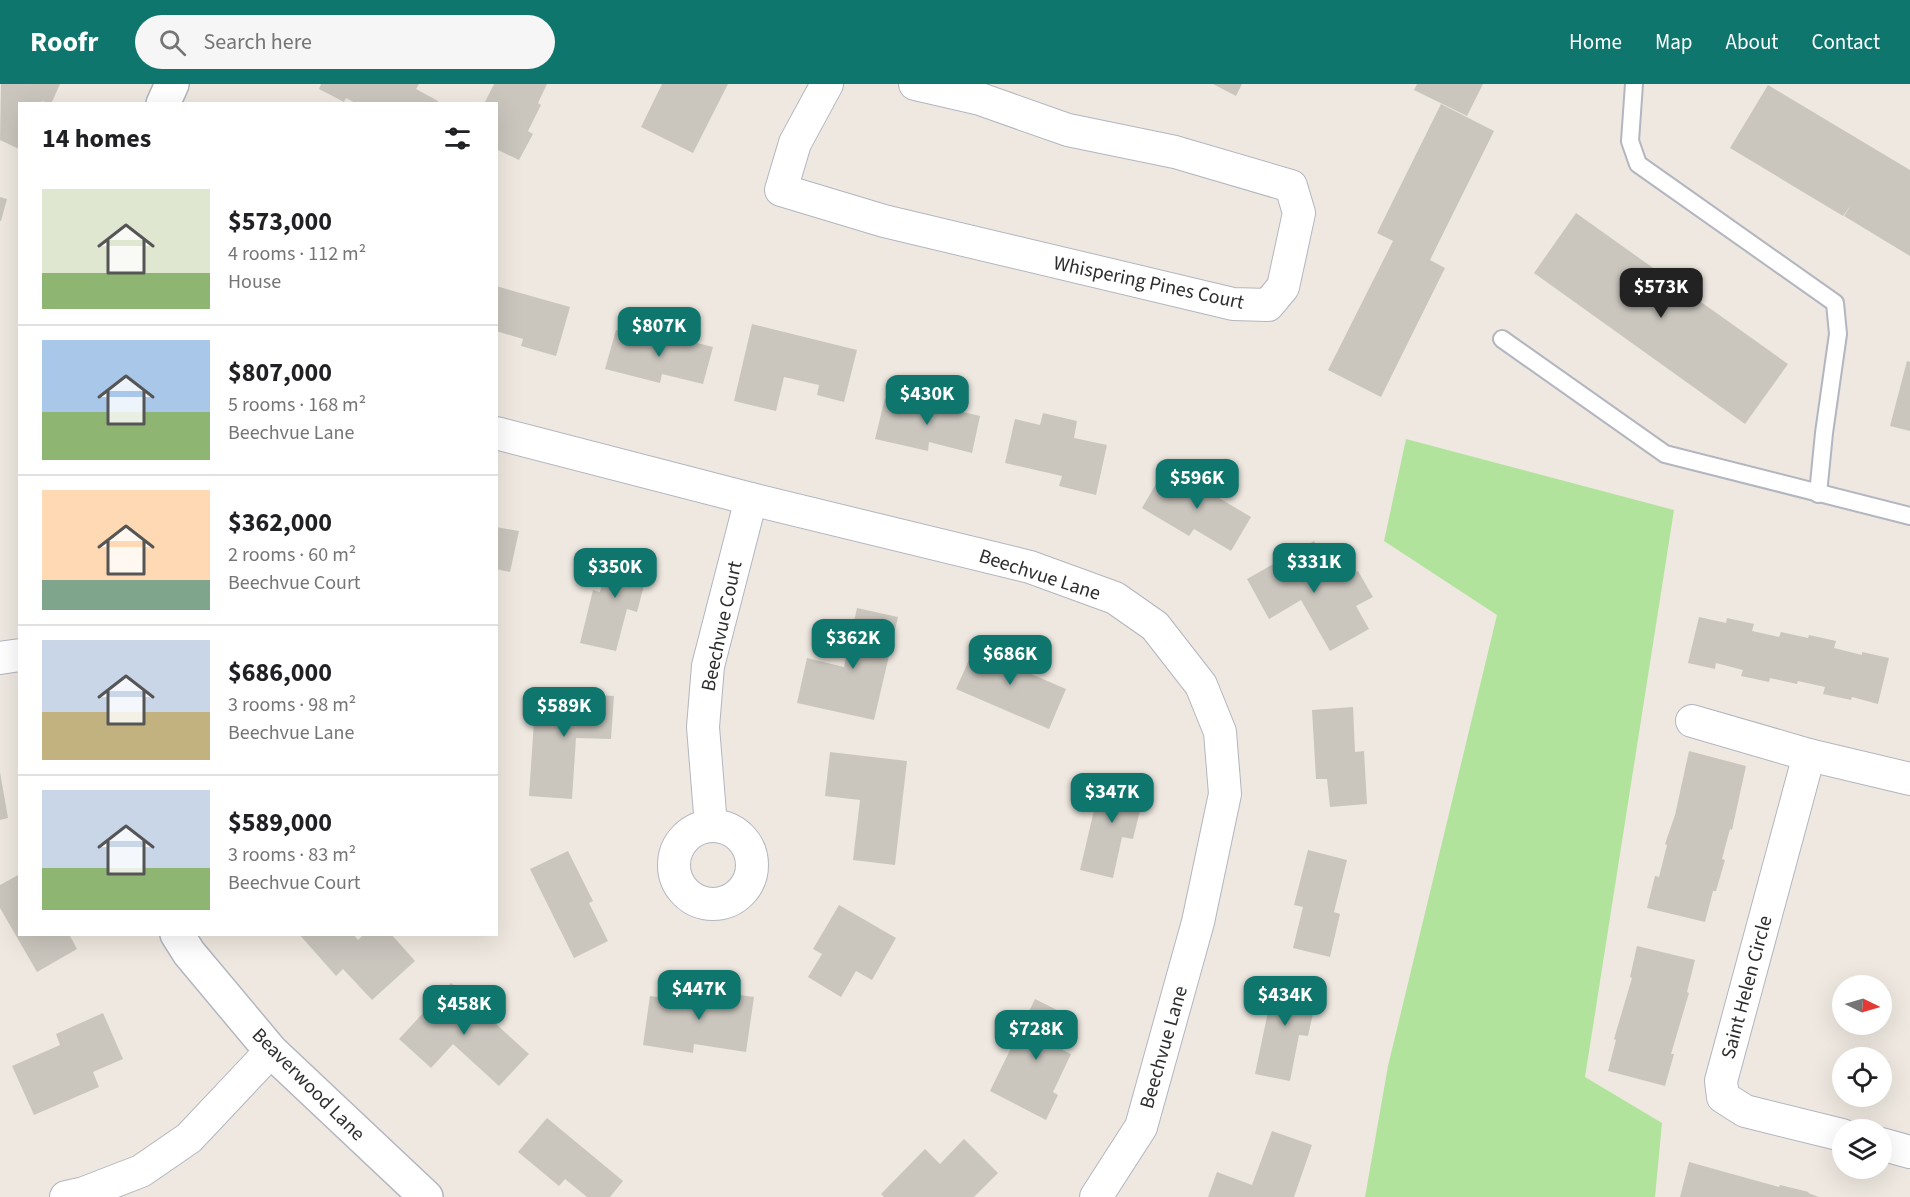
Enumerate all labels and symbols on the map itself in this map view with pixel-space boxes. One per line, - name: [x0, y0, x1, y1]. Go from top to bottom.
- street label: Whispering Pines Court: [1051, 249, 1247, 317]
- pin: $573K: [1619, 268, 1703, 319]
- pin: $807K: [617, 307, 701, 358]
- pin: $430K: [885, 375, 969, 426]
- pin: $596K: [1155, 459, 1239, 510]
- street label: Beechvue Lane: [975, 542, 1104, 608]
- pin: $331K: [1272, 543, 1356, 594]
- pin: $350K: [573, 548, 657, 599]
- street label: Beechvue Court: [695, 558, 750, 694]
- pin: $362K: [811, 619, 895, 670]
- pin: $686K: [968, 635, 1052, 686]
- pin: $589K: [522, 687, 606, 738]
- pin: $347K: [1070, 773, 1154, 824]
- street label: Saint Helen Circle: [1714, 912, 1780, 1062]
- pin: $447K: [657, 970, 741, 1021]
- north arrow: [1832, 975, 1892, 1035]
- pin: $434K: [1243, 976, 1327, 1027]
- street label: Beechvue Lane: [1133, 983, 1195, 1112]
- pin: $458K: [422, 985, 506, 1036]
- pin: $728K: [994, 1010, 1078, 1061]
- street label: Beaverwood Lane: [245, 1022, 371, 1148]

